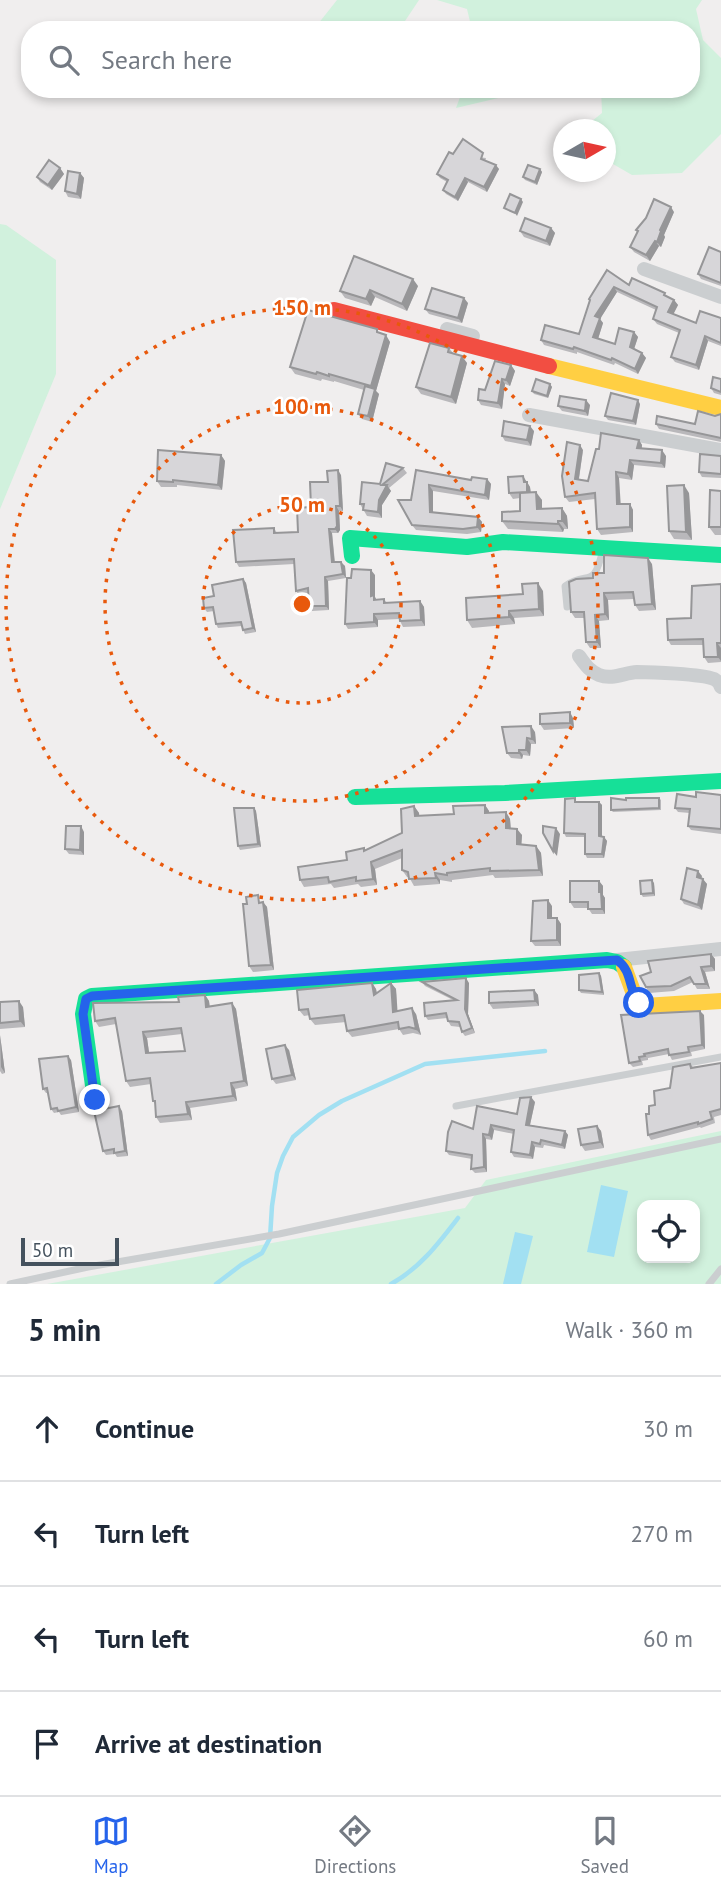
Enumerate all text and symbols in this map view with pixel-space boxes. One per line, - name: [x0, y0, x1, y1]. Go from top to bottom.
- search box: [21, 21, 700, 98]
- icon: search: [45, 41, 83, 79]
- text: Search here: [101, 43, 232, 76]
- north arrow: [553, 119, 616, 182]
- text: 150 m: [273, 294, 331, 321]
- text: 100 m: [273, 393, 331, 420]
- text: 50 m: [279, 491, 325, 518]
- centre of rings: [290, 592, 314, 616]
- route start: [623, 987, 654, 1018]
- route end: [79, 1084, 110, 1115]
- map controls: [637, 1200, 700, 1263]
- button: locate: [637, 1200, 700, 1263]
- scale bar: [21, 1235, 119, 1267]
- text: 50 m: [32, 1238, 73, 1262]
- text: 5 min: [28, 1310, 101, 1349]
- text: Walk · 360 m: [566, 1315, 693, 1344]
- icon: ahead: [28, 1410, 66, 1448]
- text: Continue: [95, 1412, 194, 1445]
- text: 30 m: [643, 1414, 693, 1443]
- icon: left: [28, 1515, 66, 1553]
- text: Turn left: [95, 1517, 189, 1550]
- text: 270 m: [631, 1519, 693, 1548]
- icon: left: [28, 1620, 66, 1658]
- text: Turn left: [95, 1622, 189, 1655]
- text: 60 m: [643, 1624, 693, 1653]
- icon: arrive: [28, 1725, 66, 1763]
- text: Arrive at destination: [95, 1727, 322, 1760]
- tab: Map: [92, 1812, 130, 1878]
- tab: Directions: [314, 1812, 396, 1878]
- tab: Saved: [581, 1812, 629, 1878]

